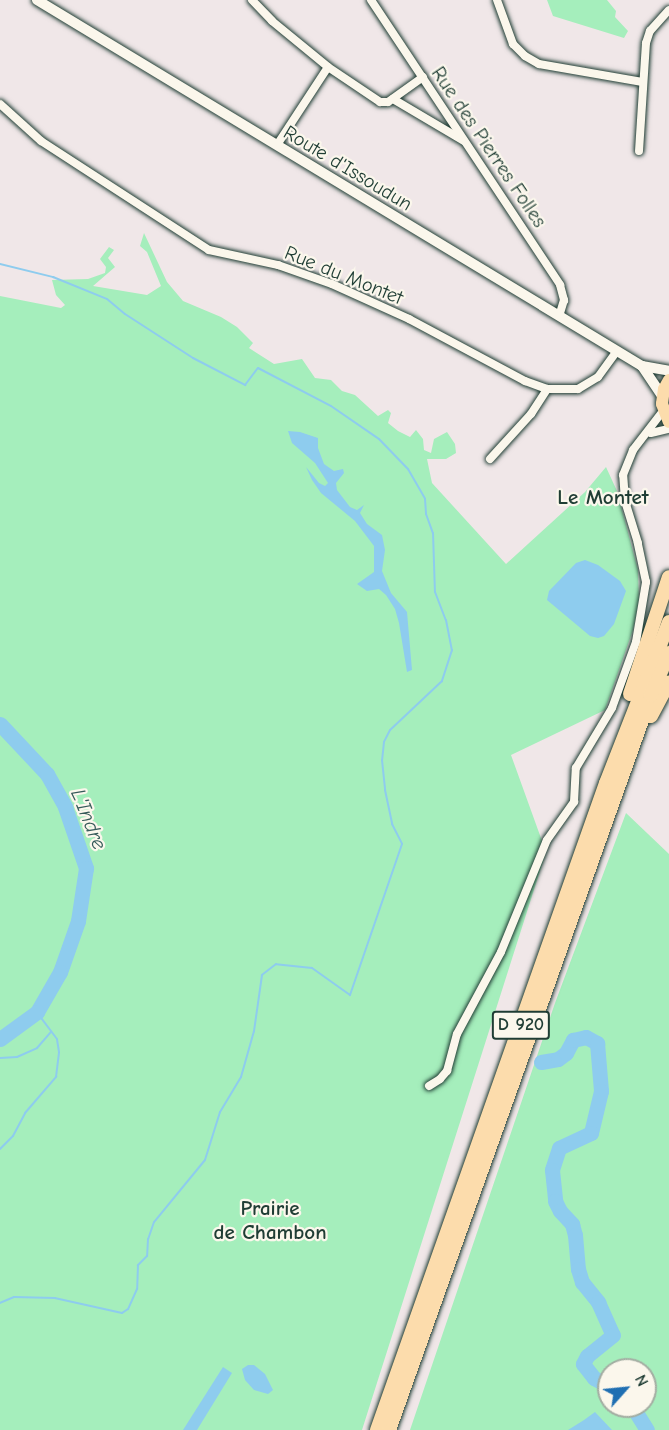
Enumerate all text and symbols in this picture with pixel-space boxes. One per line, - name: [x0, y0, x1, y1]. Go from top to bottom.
- street label: Rue des Pierres Folles: [426, 62, 552, 232]
- street label: Route d'Issoudun: [279, 120, 417, 216]
- street label: Rue du Montet: [281, 240, 407, 310]
- district label: Le Montet: [557, 484, 649, 510]
- water label: L'Indre: [65, 785, 113, 853]
- road number: D 920: [491, 1010, 551, 1040]
- district label: Prairie de Chambon: [213, 1195, 327, 1245]
- north arrow: [597, 1358, 657, 1418]
- text: N: [631, 1372, 652, 1389]

